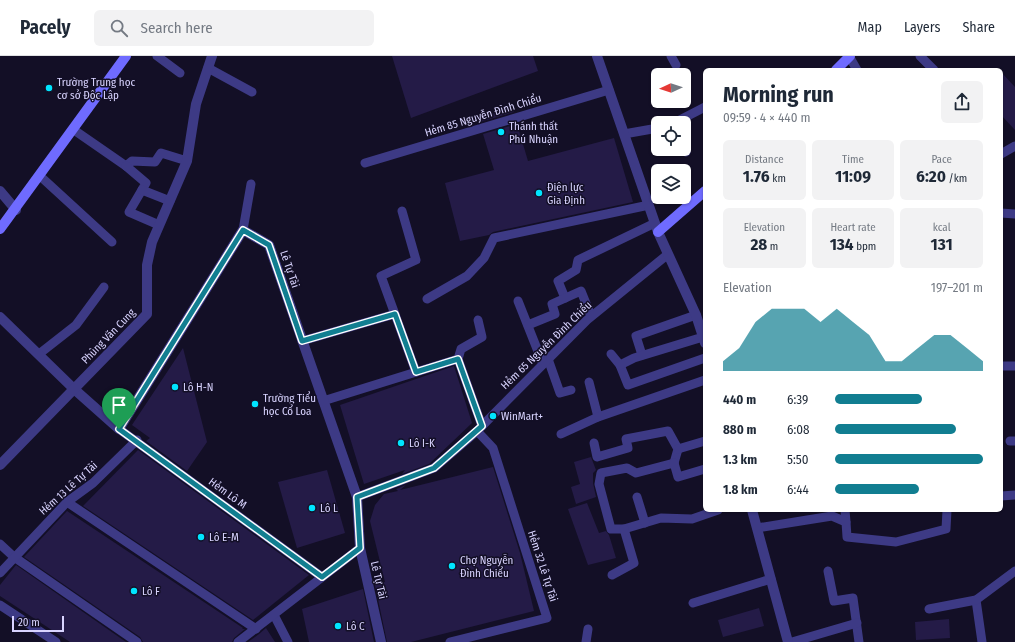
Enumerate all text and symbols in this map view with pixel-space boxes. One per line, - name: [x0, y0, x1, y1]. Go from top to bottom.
- search box: [94, 10, 374, 46]
- text: Pacely: [20, 16, 70, 39]
- icon: search: [108, 17, 130, 39]
- text: Search here: [140, 19, 213, 37]
- text: Map: [858, 19, 882, 36]
- text: Layers: [904, 19, 940, 36]
- text: Share: [962, 19, 995, 36]
- north arrow: [651, 68, 691, 108]
- map controls: [651, 68, 691, 204]
- place label: Trường Trung học cơ sở Độc Lập: [57, 76, 135, 102]
- text: Morning run: [723, 81, 834, 108]
- button: share: [941, 81, 983, 123]
- marker: Trường Trung học cơ sở Độc Lập: [44, 83, 54, 93]
- street label: Hẻm 85 Nguyễn Đình Chiểu: [423, 91, 543, 139]
- text: 09:59 · 4 × 440 m: [723, 110, 810, 125]
- button: locate: [651, 116, 691, 156]
- place label: Thánh thất Phú Nhuận: [509, 120, 558, 146]
- marker: Thánh thất Phú Nhuận: [496, 127, 506, 137]
- text: Distance: [745, 153, 784, 166]
- text: Time: [842, 153, 864, 166]
- text: Pace: [931, 153, 952, 166]
- button: layers: [651, 164, 691, 204]
- text: 1.76: [743, 166, 770, 187]
- text: 11:09: [835, 166, 871, 187]
- text: 6:20: [916, 166, 946, 187]
- text: km: [770, 172, 786, 185]
- text: /km: [946, 172, 967, 185]
- place label: Điện lực Gia Định: [547, 181, 585, 207]
- marker: Điện lực Gia Định: [534, 188, 544, 198]
- text: Elevation: [744, 221, 785, 234]
- text: Heart rate: [830, 221, 876, 234]
- text: kcal: [933, 221, 951, 234]
- text: 28: [750, 234, 767, 255]
- text: 134: [830, 234, 854, 255]
- text: 131: [931, 234, 953, 255]
- text: m: [767, 240, 778, 253]
- text: bpm: [854, 240, 876, 253]
- street label: Lê Tự Tài: [277, 249, 302, 290]
- text: Elevation: [723, 280, 772, 295]
- text: 197–201 m: [931, 280, 983, 295]
- street label: Hẻm 65 Nguyễn Đình Chiểu: [498, 298, 594, 392]
- street label: Phùng Văn Cung: [79, 305, 139, 367]
- place label: Lô H-N: [183, 381, 213, 394]
- marker: Lô H-N: [170, 382, 180, 392]
- pin: [102, 388, 136, 429]
- place label: Trường Tiểu học Cổ Loa: [263, 391, 316, 418]
- text: 440 m: [723, 392, 756, 407]
- text: 6:39: [787, 392, 808, 407]
- icon: arrive: [108, 394, 130, 416]
- marker: Trường Tiểu học Cổ Loa: [250, 399, 260, 409]
- place label: WinMart+: [501, 410, 543, 423]
- marker: WinMart+: [488, 411, 498, 421]
- text: 880 m: [723, 422, 756, 437]
- text: 6:08: [787, 422, 809, 437]
- place label: Lô I-K: [409, 437, 435, 450]
- marker: Lô I-K: [396, 438, 406, 448]
- text: 1.3 km: [723, 452, 757, 467]
- text: 5:50: [787, 452, 809, 467]
- street label: Hẻm 13 Lê Tự Tài: [37, 459, 100, 518]
- street label: Hẻm Lô M: [206, 475, 249, 512]
- text: 1.8 km: [723, 482, 758, 497]
- text: 6:44: [787, 482, 809, 497]
- place label: Lô L: [320, 502, 338, 515]
- marker: Lô L: [307, 503, 317, 513]
- street label: Hẻm 32 Lê Tự Tài: [525, 529, 560, 604]
- place label: Lô E-M: [209, 531, 239, 544]
- marker: Lô E-M: [196, 532, 206, 542]
- place label: Chợ Nguyễn Đình Chiểu: [460, 554, 513, 580]
- street label: Lê Tự Tài: [368, 560, 389, 601]
- marker: Chợ Nguyễn Đình Chiểu: [447, 561, 457, 571]
- place label: Lô F: [142, 585, 160, 598]
- marker: Lô F: [129, 586, 139, 596]
- scale bar: [12, 614, 64, 633]
- text: 20 m: [18, 616, 40, 629]
- place label: Lô C: [346, 620, 365, 633]
- marker: Lô C: [333, 621, 343, 631]

